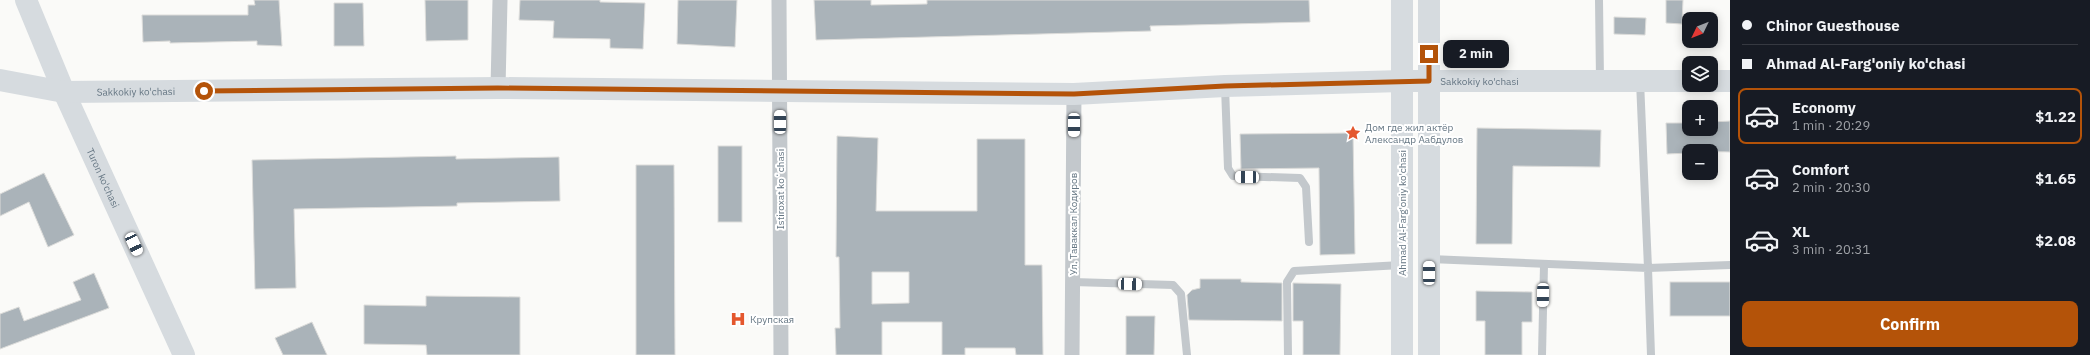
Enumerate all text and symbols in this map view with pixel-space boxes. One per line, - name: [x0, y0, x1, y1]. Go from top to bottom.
- north arrow: [1682, 12, 1718, 48]
- map controls: [1682, 12, 1718, 180]
- text: Chinor Guesthouse: [1766, 16, 1900, 35]
- callout: 2 min: [1443, 40, 1509, 68]
- route end: [1420, 45, 1438, 63]
- text: 2 min: [1459, 45, 1493, 62]
- text: Ahmad Al-Farg'oniy ko'chasi: [1766, 54, 1966, 73]
- button: layers: [1682, 56, 1718, 92]
- street label: Sakkokiy ko'chasi: [1440, 75, 1519, 88]
- route start: [195, 82, 213, 100]
- street label: Sakkokiy ko'chasi: [97, 84, 175, 98]
- icon: car: [1744, 98, 1780, 134]
- text: Economy: [1792, 98, 1856, 117]
- button: +: [1682, 100, 1718, 136]
- text: $1.22: [2035, 107, 2076, 126]
- car: [774, 110, 786, 134]
- car: [1068, 113, 1080, 137]
- text: 1 min · 20:29: [1792, 117, 1870, 134]
- place label: Дом где жил актёр Александр Аабдулов: [1365, 121, 1463, 146]
- place icon: Дом где жил актёр Александр Аабдулов: [1344, 124, 1362, 142]
- button: −: [1682, 144, 1718, 180]
- street label: Turon ko'chasi: [84, 146, 122, 210]
- street label: Istiroxat koʻchasi: [774, 149, 787, 229]
- street label: Ahmad Al-Farg'oniy ko'chasi: [1396, 150, 1409, 276]
- icon: car: [1744, 160, 1780, 196]
- text: Comfort: [1792, 160, 1849, 179]
- text: $1.65: [2035, 169, 2076, 188]
- car: [1235, 171, 1259, 183]
- street label: Ул. Таваккал Кодиров: [1067, 173, 1080, 275]
- text: 2 min · 20:30: [1792, 179, 1870, 196]
- icon: car: [1744, 222, 1780, 258]
- text: XL: [1792, 222, 1810, 241]
- car: [123, 231, 145, 257]
- text: $2.08: [2035, 231, 2076, 250]
- text: 3 min · 20:31: [1792, 241, 1870, 258]
- car: [1423, 261, 1435, 285]
- car: [1118, 278, 1142, 290]
- car: [1537, 283, 1549, 307]
- button: Confirm: [1742, 301, 2078, 347]
- hospital icon: Крупская: [729, 310, 747, 328]
- place label: Крупская: [750, 313, 794, 326]

